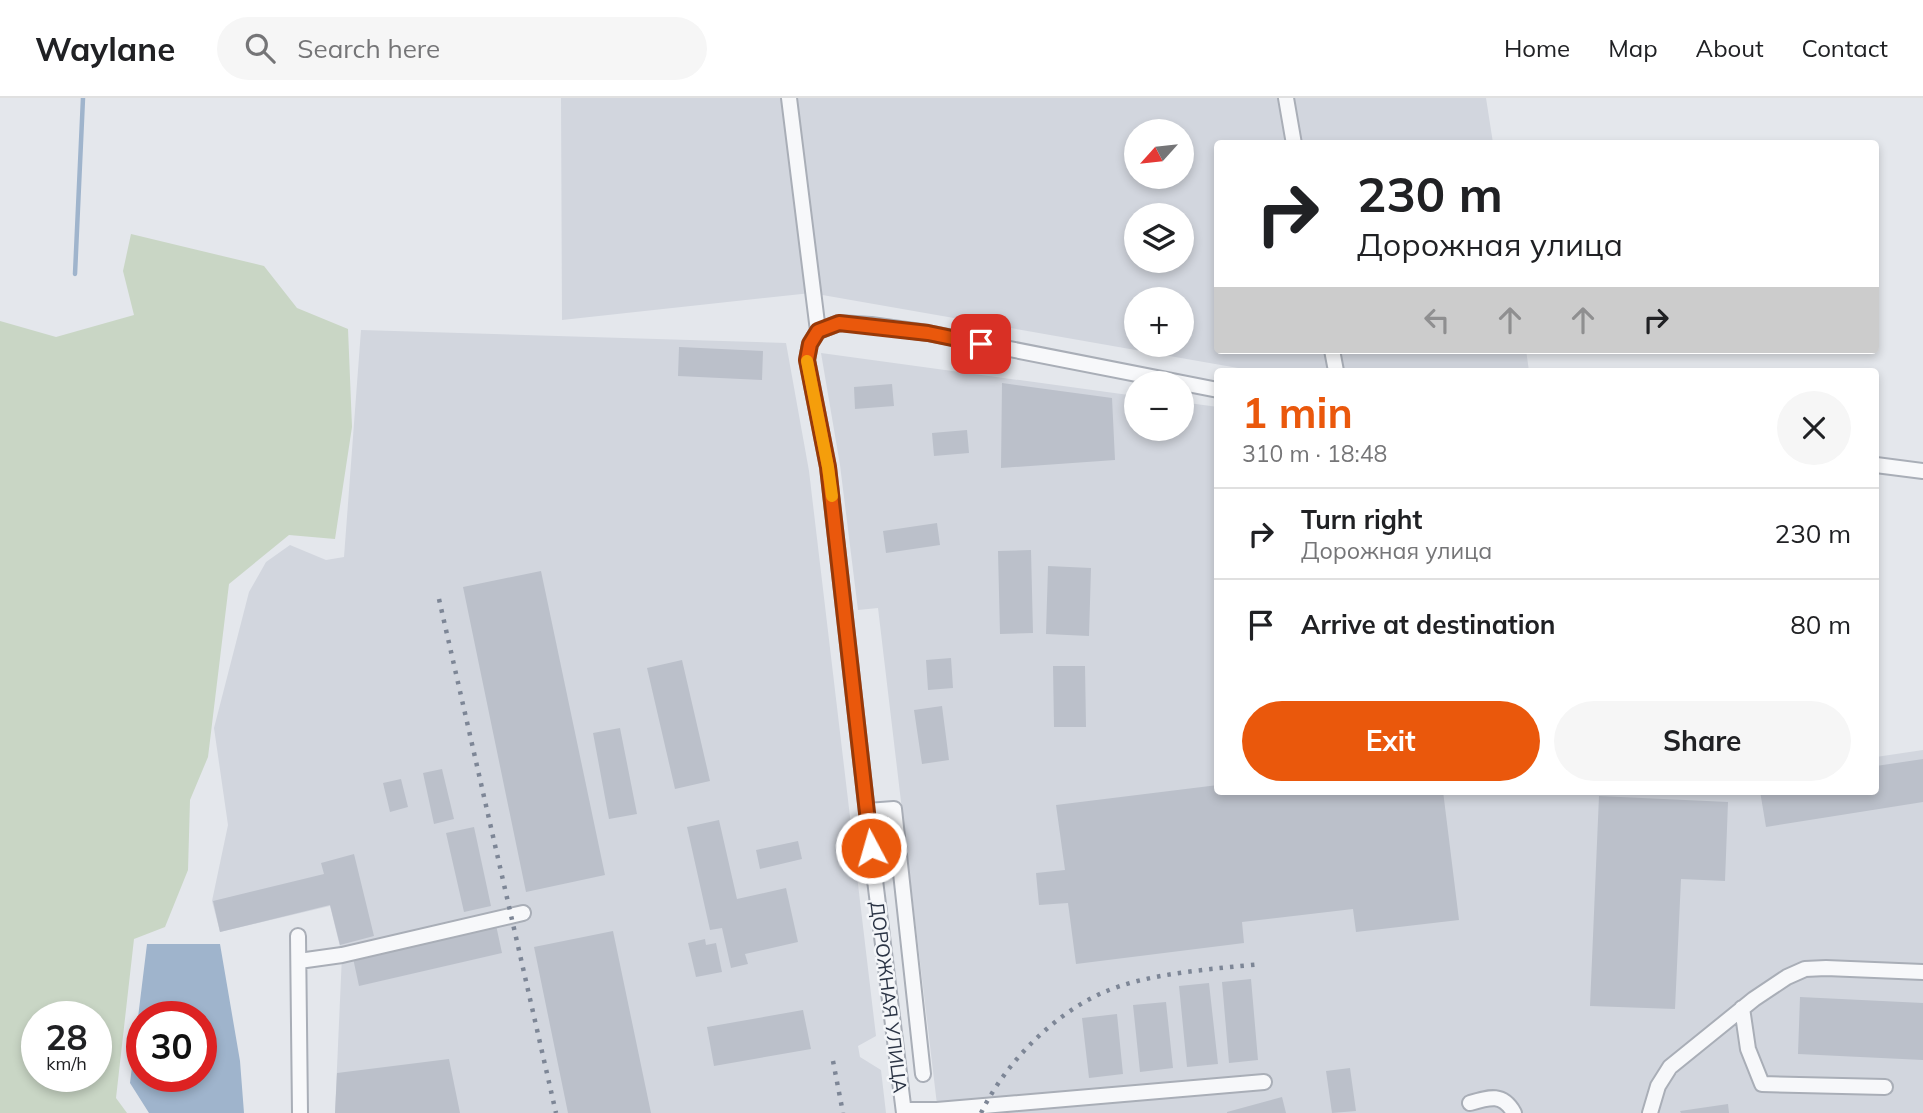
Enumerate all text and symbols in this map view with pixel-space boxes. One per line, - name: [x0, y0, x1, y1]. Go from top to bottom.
- search box: [217, 17, 707, 80]
- text: Waylane: [35, 28, 175, 69]
- icon: search: [241, 29, 279, 67]
- text: Search here: [297, 32, 440, 65]
- text: Home: [1504, 33, 1570, 63]
- text: Map: [1608, 33, 1658, 63]
- text: About: [1696, 33, 1764, 63]
- text: Contact: [1802, 33, 1888, 63]
- north arrow: [1124, 119, 1194, 189]
- map controls: [1124, 119, 1194, 441]
- text: 230 m: [1357, 163, 1503, 224]
- icon: right: [1242, 168, 1333, 259]
- button: layers: [1124, 203, 1194, 273]
- text: Дорожная улица: [1357, 224, 1623, 264]
- button: +: [1124, 287, 1194, 357]
- icon: left: [1418, 301, 1456, 339]
- icon: ahead: [1491, 301, 1529, 339]
- icon: ahead: [1564, 301, 1602, 339]
- icon: right: [1637, 301, 1675, 339]
- pin: [951, 314, 1011, 374]
- icon: arrive: [962, 325, 1000, 363]
- button: −: [1124, 371, 1194, 441]
- text: 1 min: [1242, 386, 1353, 439]
- button: close: [1777, 391, 1851, 465]
- text: 310 m · 18:48: [1242, 439, 1387, 468]
- text: Turn right: [1301, 503, 1422, 536]
- icon: right: [1242, 515, 1280, 553]
- text: 230 m: [1775, 517, 1851, 550]
- text: Дорожная улица: [1301, 536, 1492, 565]
- icon: arrive: [1242, 606, 1280, 644]
- text: Arrive at destination: [1301, 608, 1556, 641]
- text: 80 m: [1790, 608, 1851, 641]
- button: Exit: [1242, 701, 1540, 781]
- button: Share: [1554, 701, 1851, 781]
- position arrow: [834, 811, 908, 885]
- street label: ДОРОЖНАЯ УЛИЦА: [865, 900, 913, 1094]
- speed limit sign: 30: [126, 1001, 217, 1092]
- text: 28: [45, 1015, 88, 1059]
- text: km/h: [46, 1052, 87, 1075]

